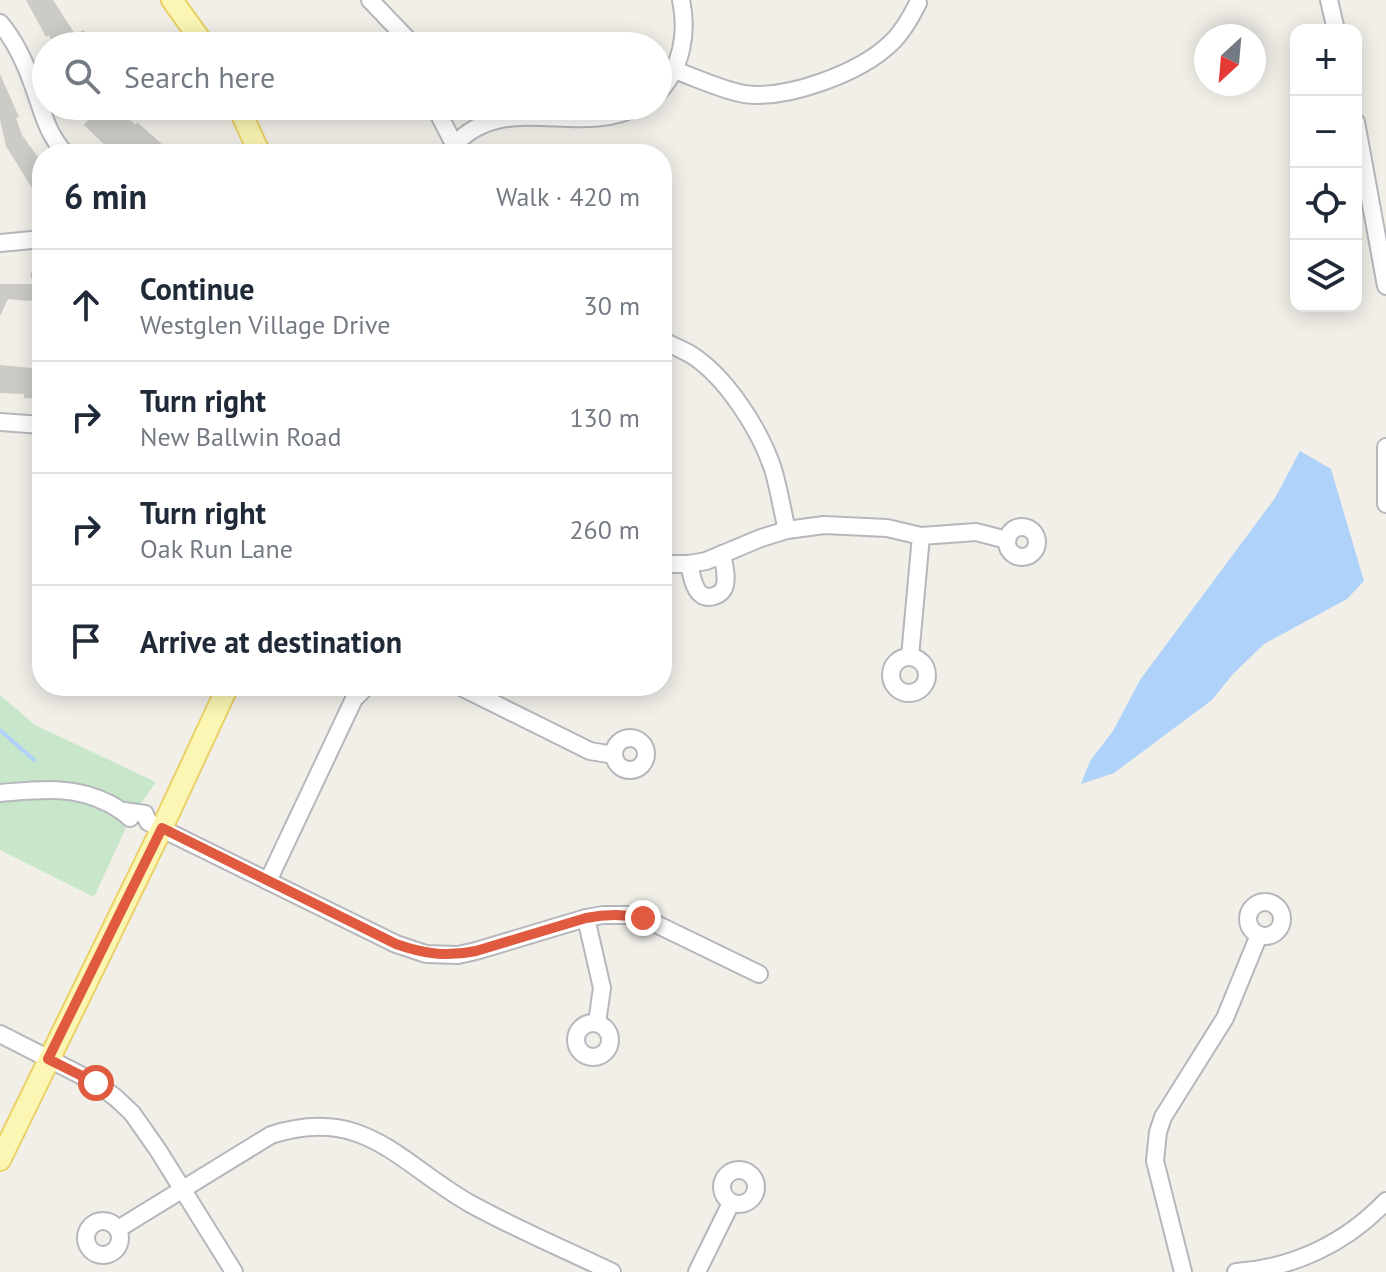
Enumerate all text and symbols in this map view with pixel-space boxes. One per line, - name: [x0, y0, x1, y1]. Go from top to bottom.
- north arrow: [1194, 24, 1266, 96]
- map controls: [1290, 24, 1362, 312]
- button: +: [1290, 24, 1362, 96]
- search box: [32, 32, 672, 120]
- icon: search: [60, 54, 104, 98]
- text: Search here: [124, 57, 275, 96]
- button: −: [1290, 96, 1362, 168]
- button: locate: [1290, 168, 1362, 240]
- text: 6 min: [64, 174, 147, 218]
- text: Walk · 420 m: [496, 180, 640, 213]
- button: layers: [1290, 240, 1362, 312]
- text: Continue: [140, 269, 254, 308]
- icon: ahead: [64, 283, 108, 327]
- text: 30 m: [584, 289, 640, 322]
- text: Westglen Village Drive: [140, 308, 390, 341]
- text: Turn right: [140, 381, 266, 420]
- icon: right: [64, 395, 108, 439]
- text: 130 m: [569, 401, 640, 434]
- text: New Ballwin Road: [140, 420, 341, 453]
- text: Turn right: [140, 493, 266, 532]
- icon: right: [64, 507, 108, 551]
- text: 260 m: [569, 513, 640, 546]
- text: Oak Run Lane: [140, 532, 293, 565]
- icon: arrive: [64, 619, 108, 663]
- text: Arrive at destination: [140, 622, 402, 661]
- route end: [625, 900, 661, 936]
- route start: [78, 1065, 114, 1101]

